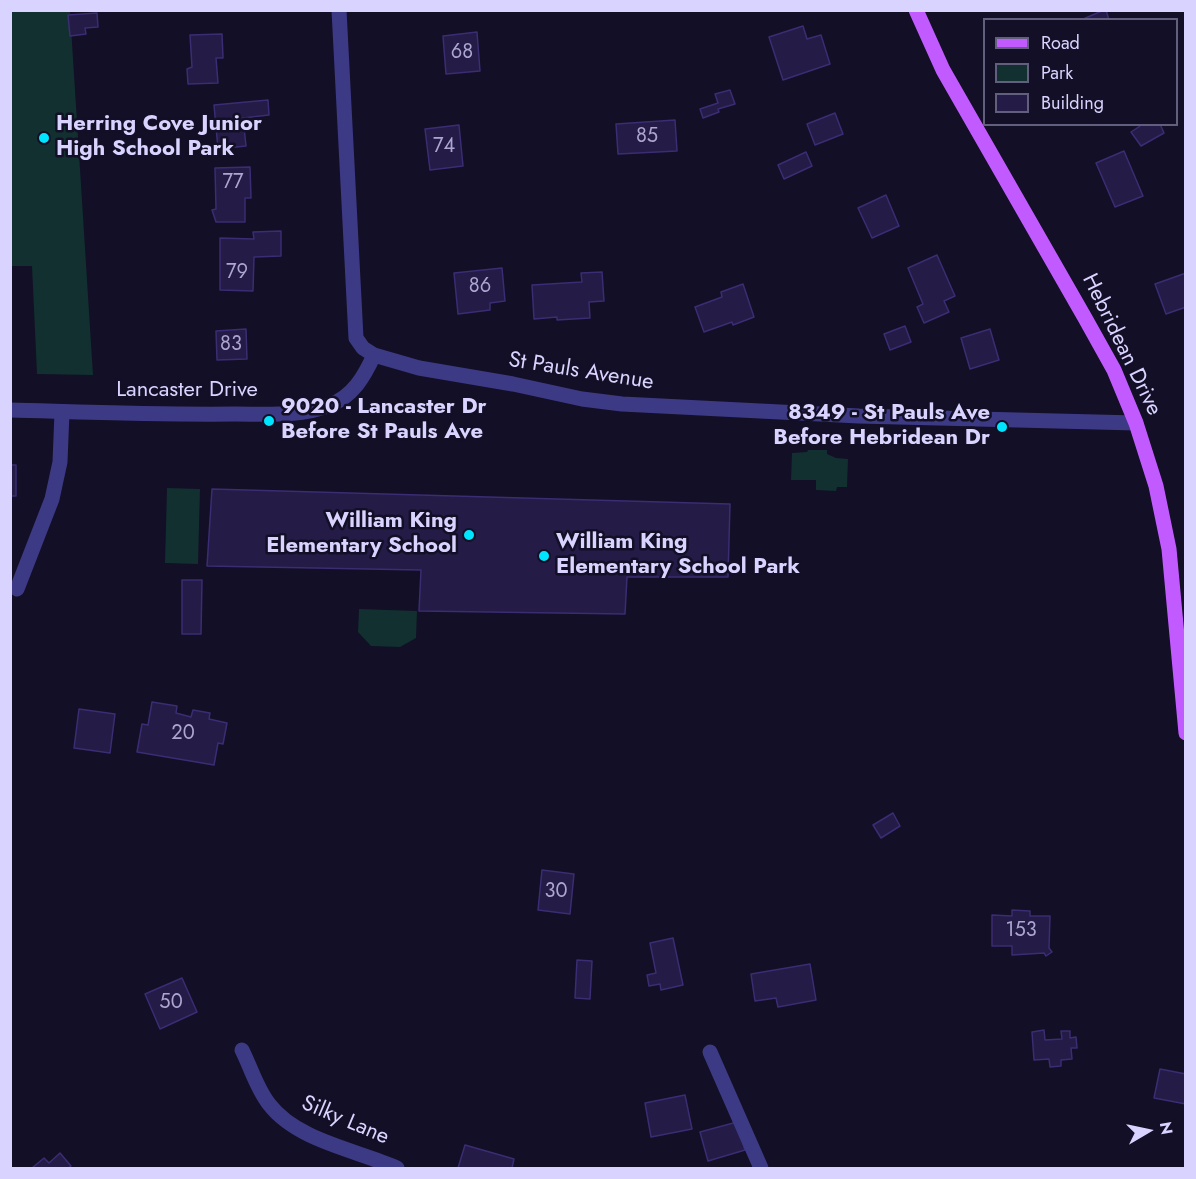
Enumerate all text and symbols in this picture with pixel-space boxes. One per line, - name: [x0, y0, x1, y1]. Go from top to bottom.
- legend: [983, 18, 1178, 126]
- text: Road: [1041, 30, 1080, 56]
- house number: 68: [451, 41, 473, 65]
- text: Park: [1041, 60, 1073, 86]
- text: Building: [1041, 90, 1104, 116]
- place label: Herring Cove Junior High School Park: [56, 112, 262, 164]
- house number: 85: [636, 125, 658, 149]
- marker: Herring Cove Junior High School Park: [37, 131, 51, 145]
- house number: 74: [433, 135, 455, 159]
- house number: 77: [223, 171, 243, 195]
- house number: 79: [226, 261, 248, 285]
- street label: Hebridean Drive: [1075, 270, 1167, 420]
- house number: 86: [469, 275, 491, 299]
- house number: 83: [220, 333, 242, 357]
- street label: St Pauls Avenue: [507, 348, 655, 396]
- street label: Lancaster Drive: [116, 378, 258, 404]
- place label: 9020 - Lancaster Dr Before St Pauls Ave: [281, 395, 487, 446]
- place label: 8349 - St Pauls Ave Before Hebridean Dr: [773, 401, 990, 452]
- marker: 9020 - Lancaster Dr Before St Pauls Ave: [262, 414, 276, 428]
- marker: 8349 - St Pauls Ave Before Hebridean Dr: [995, 420, 1009, 434]
- place label: William King Elementary School: [266, 509, 457, 560]
- marker: William King Elementary School: [462, 528, 476, 542]
- place label: William King Elementary School Park: [556, 530, 800, 582]
- marker: William King Elementary School Park: [537, 549, 551, 563]
- house number: 20: [171, 722, 195, 746]
- house number: 30: [545, 880, 567, 904]
- house number: 153: [1005, 919, 1037, 943]
- house number: 50: [159, 991, 183, 1015]
- street label: Silky Lane: [297, 1091, 393, 1151]
- north arrow: [1118, 1101, 1178, 1161]
- text: N: [1154, 1120, 1179, 1136]

